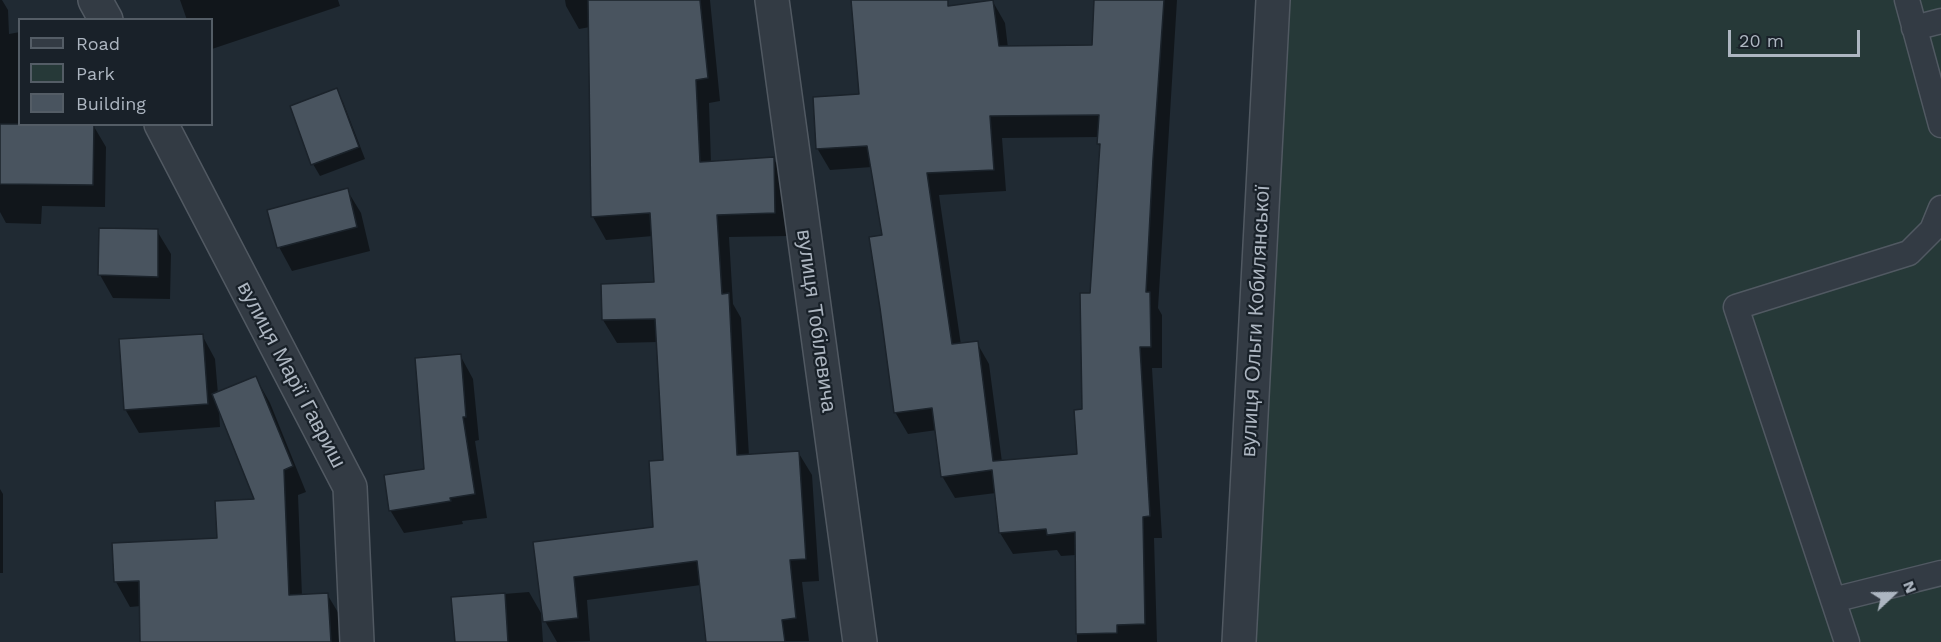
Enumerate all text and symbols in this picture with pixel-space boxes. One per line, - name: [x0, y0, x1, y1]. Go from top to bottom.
- legend: [18, 18, 213, 126]
- scale bar: [1731, 18, 1863, 56]
- text: 20 m: [1739, 30, 1784, 51]
- text: Road: [76, 33, 120, 54]
- text: Park: [76, 63, 115, 84]
- text: Building: [76, 93, 146, 114]
- street label: вулиця Ольги Кобилянської: [1236, 184, 1276, 458]
- street label: вулиця Тобілевича: [791, 228, 841, 414]
- street label: вулиця Марії Гавриш: [231, 278, 351, 472]
- north arrow: [1863, 564, 1923, 624]
- text: N: [1899, 578, 1921, 596]

